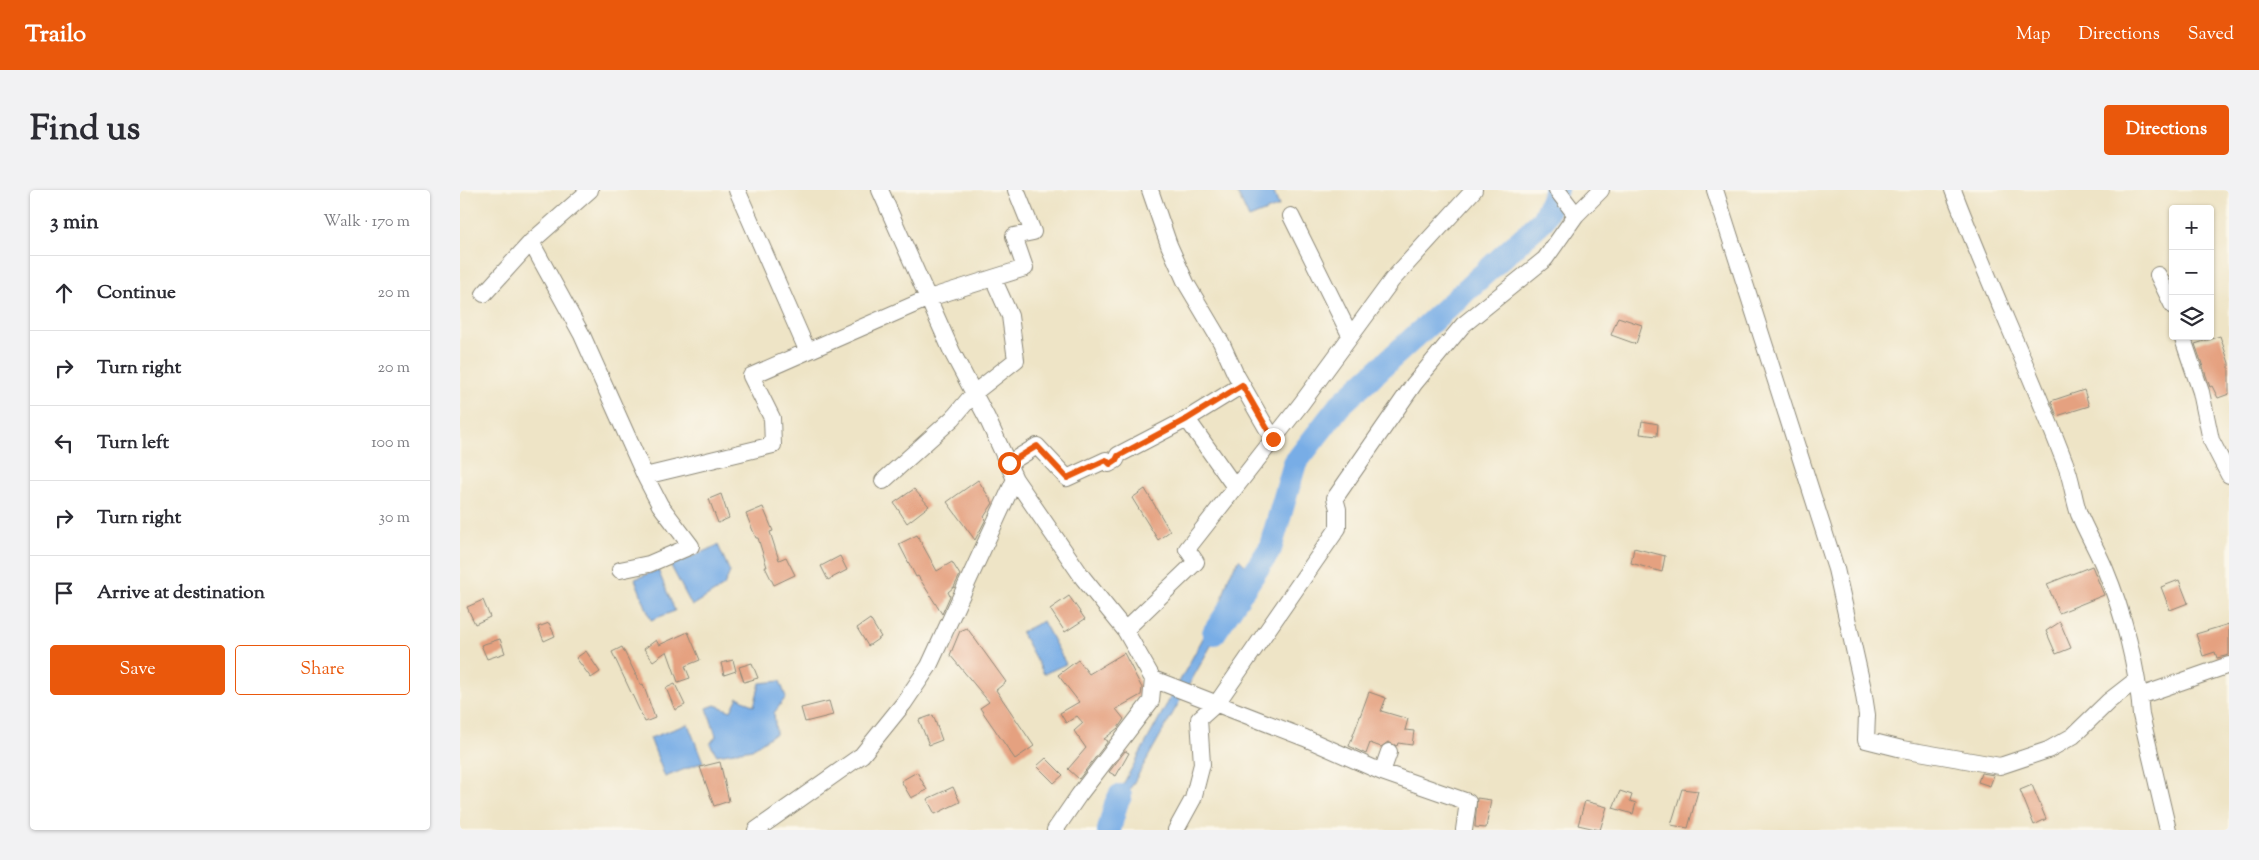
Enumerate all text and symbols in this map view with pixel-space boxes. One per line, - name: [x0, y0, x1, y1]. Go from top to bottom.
- text: Trailo: [25, 18, 86, 52]
- text: Map: [2016, 22, 2051, 48]
- text: Directions: [2079, 22, 2160, 48]
- text: Saved: [2188, 22, 2234, 48]
- text: Find us: [30, 105, 140, 156]
- button: Directions: [2104, 105, 2229, 155]
- map controls: [2169, 205, 2214, 340]
- button: +: [2169, 205, 2214, 250]
- text: 3 min: [50, 208, 99, 238]
- text: Walk · 170 m: [323, 211, 410, 234]
- button: −: [2169, 250, 2214, 295]
- icon: ahead: [50, 279, 78, 307]
- text: Continue: [97, 280, 176, 307]
- text: 20 m: [377, 282, 410, 305]
- button: layers: [2169, 295, 2214, 340]
- icon: right: [50, 354, 78, 382]
- text: Turn right: [97, 355, 181, 382]
- text: 20 m: [377, 357, 410, 380]
- route end: [1262, 428, 1285, 451]
- icon: left: [50, 429, 78, 457]
- text: Turn left: [97, 430, 169, 457]
- text: 100 m: [371, 432, 410, 455]
- route start: [998, 452, 1021, 475]
- icon: right: [50, 504, 78, 532]
- text: Turn right: [97, 505, 181, 532]
- text: 30 m: [379, 507, 410, 530]
- icon: arrive: [50, 579, 78, 607]
- text: Arrive at destination: [97, 580, 265, 607]
- button: Save: [50, 645, 225, 695]
- button: Share: [235, 645, 410, 695]

